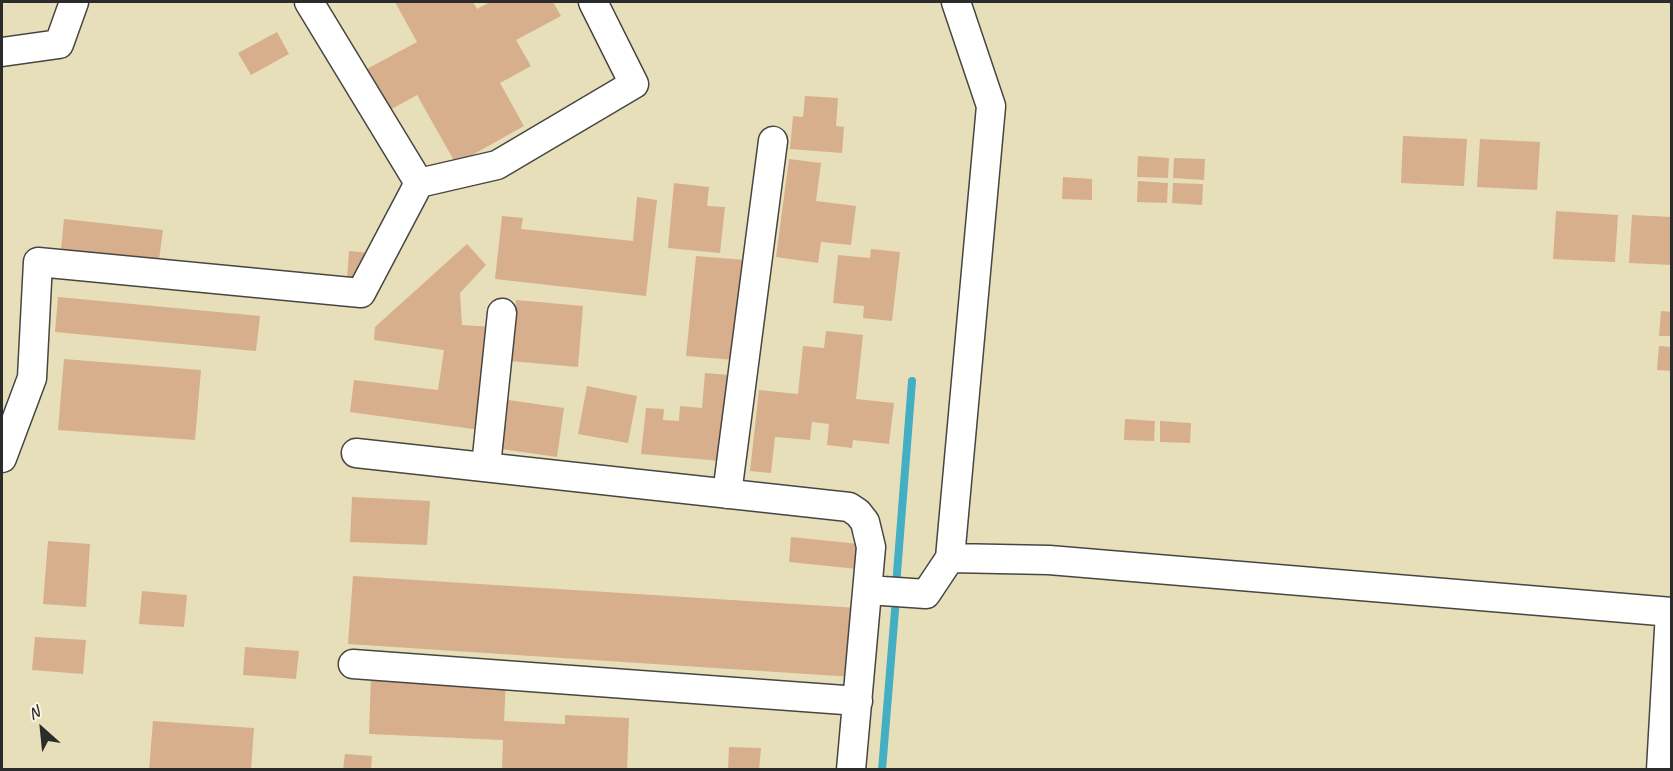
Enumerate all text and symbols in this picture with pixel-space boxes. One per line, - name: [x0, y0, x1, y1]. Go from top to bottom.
- north arrow: [12, 699, 72, 759]
- text: N: [25, 702, 43, 724]

